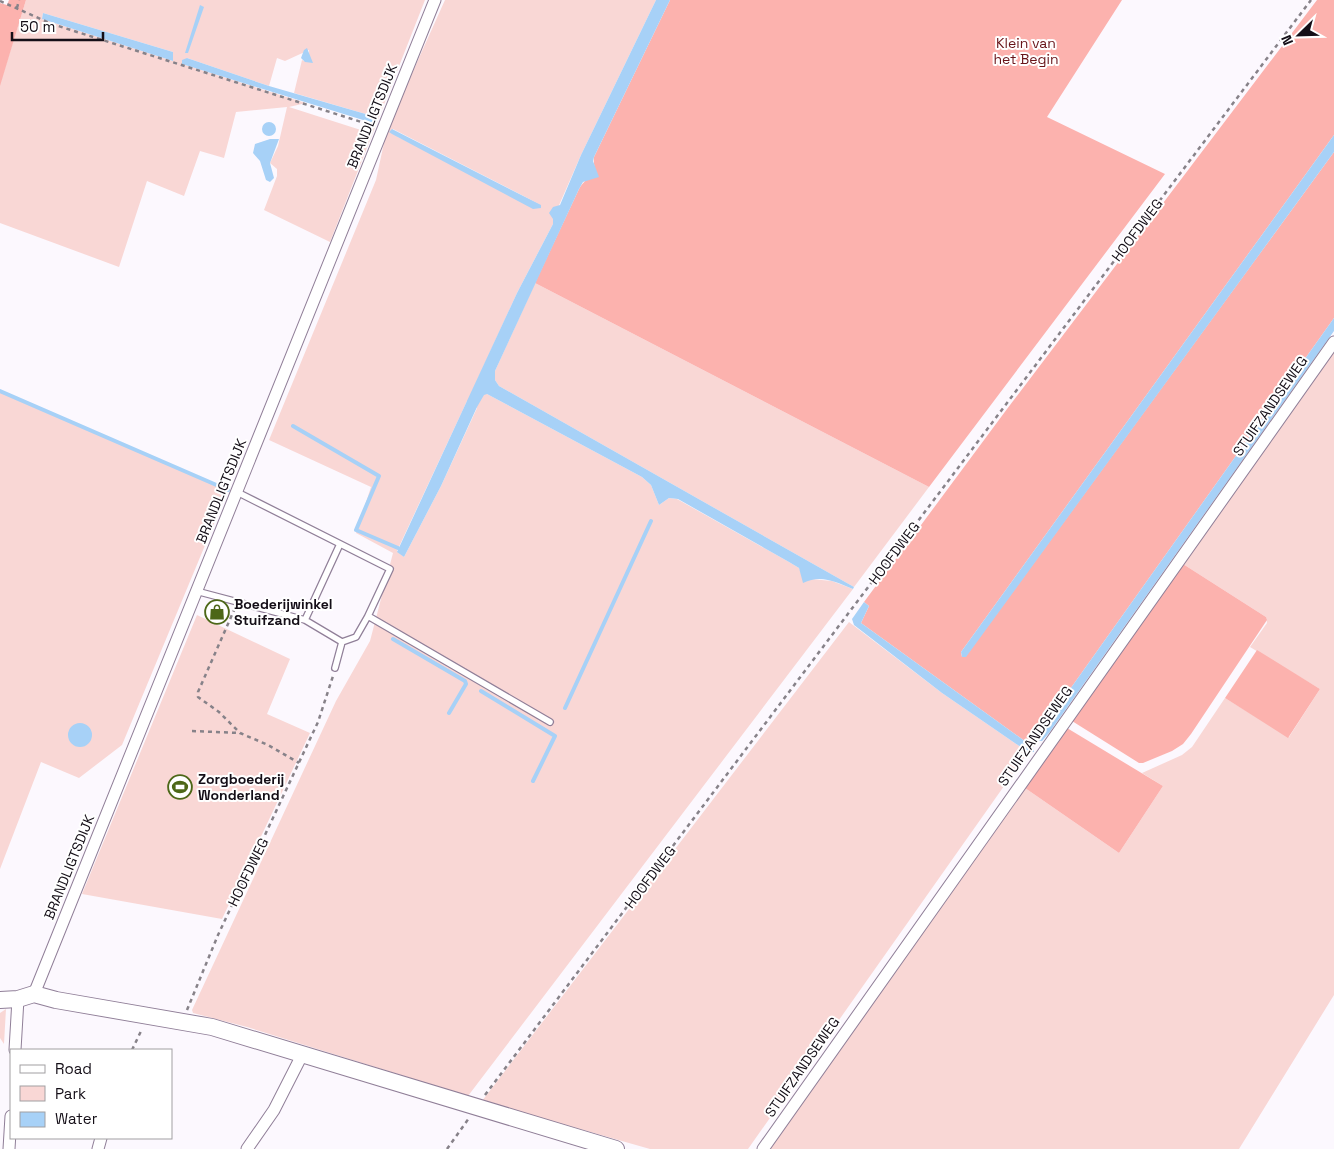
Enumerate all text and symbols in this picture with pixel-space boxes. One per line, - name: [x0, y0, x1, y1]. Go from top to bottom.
- scale bar: [12, 10, 104, 42]
- north arrow: [1274, 10, 1324, 60]
- text: 50 m: [20, 17, 55, 36]
- text: N: [1277, 32, 1297, 48]
- park label: Klein van het Begin: [993, 34, 1059, 68]
- street label: BRANDLIGTSDIJK: [343, 61, 401, 171]
- street label: HOOFDWEG: [1108, 195, 1166, 265]
- street label: STUIFZANDSEWEG: [1229, 353, 1311, 459]
- street label: BRANDLIGTSDIJK: [192, 436, 250, 546]
- street label: HOOFDWEG: [865, 518, 923, 588]
- place label: Boederijwinkel Stuifzand: [234, 595, 333, 629]
- shop icon: Boederijwinkel Stuifzand: [204, 599, 230, 625]
- street label: STUIFZANDSEWEG: [994, 683, 1076, 789]
- place label: Zorgboederij Wonderland: [198, 770, 285, 804]
- sports icon: Zorgboederij Wonderland: [167, 774, 193, 800]
- street label: BRANDLIGTSDIJK: [40, 812, 98, 922]
- street label: HOOFDWEG: [224, 835, 272, 909]
- street label: HOOFDWEG: [621, 842, 679, 912]
- street label: STUIFZANDSEWEG: [761, 1014, 843, 1120]
- legend: [10, 1049, 172, 1139]
- text: Road: [55, 1059, 92, 1078]
- text: Park: [55, 1084, 86, 1103]
- text: Water: [55, 1109, 98, 1128]

